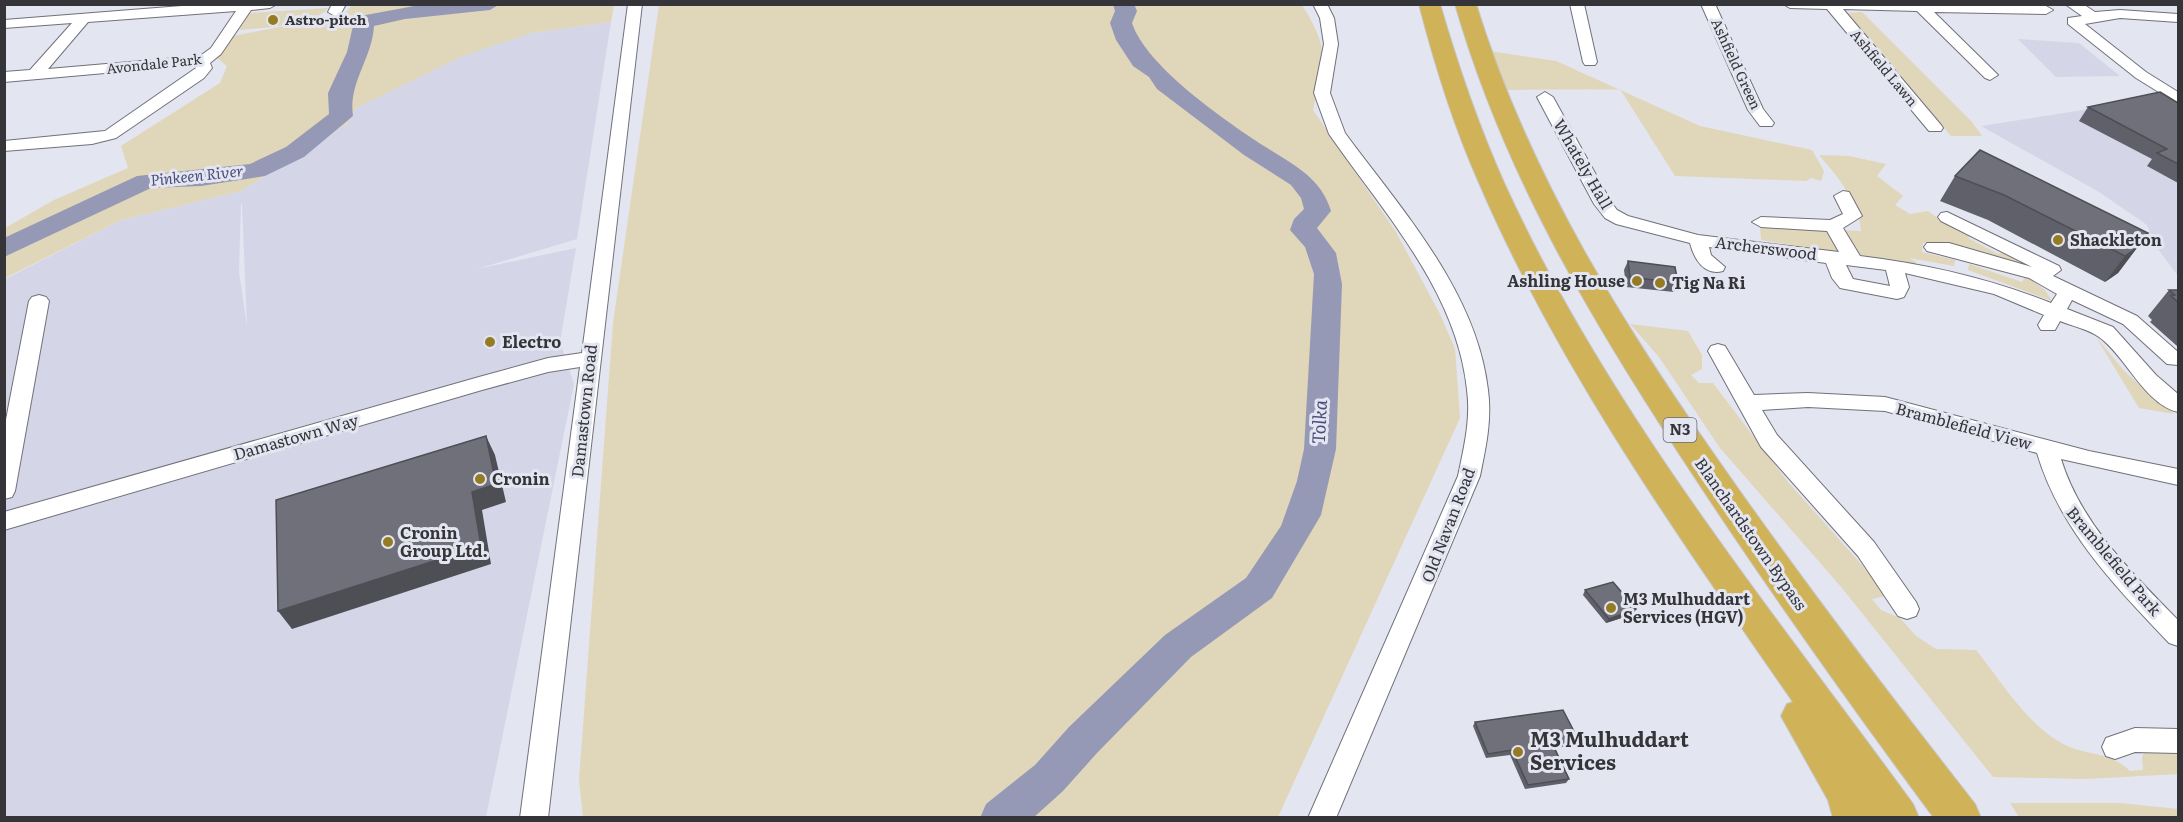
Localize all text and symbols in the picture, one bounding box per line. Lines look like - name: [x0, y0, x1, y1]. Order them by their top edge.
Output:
- place label: Astro-pitch: [285, 9, 367, 29]
- marker: Astro-pitch: [266, 13, 280, 27]
- street label: Ashfield Green: [1707, 15, 1767, 112]
- street label: Ashfield Lawn: [1847, 25, 1923, 110]
- street label: Avondale Park: [105, 48, 203, 78]
- street label: Whately Hall: [1548, 114, 1619, 213]
- water label: Pinkeen River: [149, 158, 245, 191]
- place label: Shackleton: [2070, 227, 2162, 251]
- street label: Archerswood: [1714, 229, 1819, 265]
- marker: Shackleton: [2051, 233, 2065, 247]
- place label: Ashling House: [1507, 268, 1625, 292]
- place label: Tig Na Ri: [1672, 270, 1746, 294]
- marker: Ashling House: [1630, 274, 1644, 288]
- marker: Tig Na Ri: [1653, 276, 1667, 290]
- place label: Electro: [502, 329, 561, 353]
- marker: Electro: [483, 335, 497, 349]
- street label: Damastown Road: [564, 343, 602, 479]
- street label: Bramblefield View: [1894, 395, 2035, 455]
- water label: Tolka: [1304, 398, 1333, 445]
- street label: Damastown Way: [230, 406, 362, 465]
- road number: N3: [1664, 418, 1696, 442]
- street label: Blanchardstown Bypass: [1690, 452, 1814, 615]
- street label: Old Navan Road: [1414, 464, 1480, 585]
- place label: Cronin: [492, 466, 550, 490]
- marker: Cronin: [473, 472, 487, 486]
- street label: Bramblefield Park: [2062, 500, 2168, 620]
- place label: Cronin Group Ltd.: [400, 520, 488, 562]
- marker: Cronin Group Ltd.: [381, 535, 395, 549]
- place label: M3 Mulhuddart Services (HGV): [1623, 586, 1750, 628]
- marker: M3 Mulhuddart Services (HGV): [1604, 601, 1618, 615]
- place label: M3 Mulhuddart Services: [1530, 723, 1689, 776]
- marker: M3 Mulhuddart Services: [1511, 745, 1525, 759]

